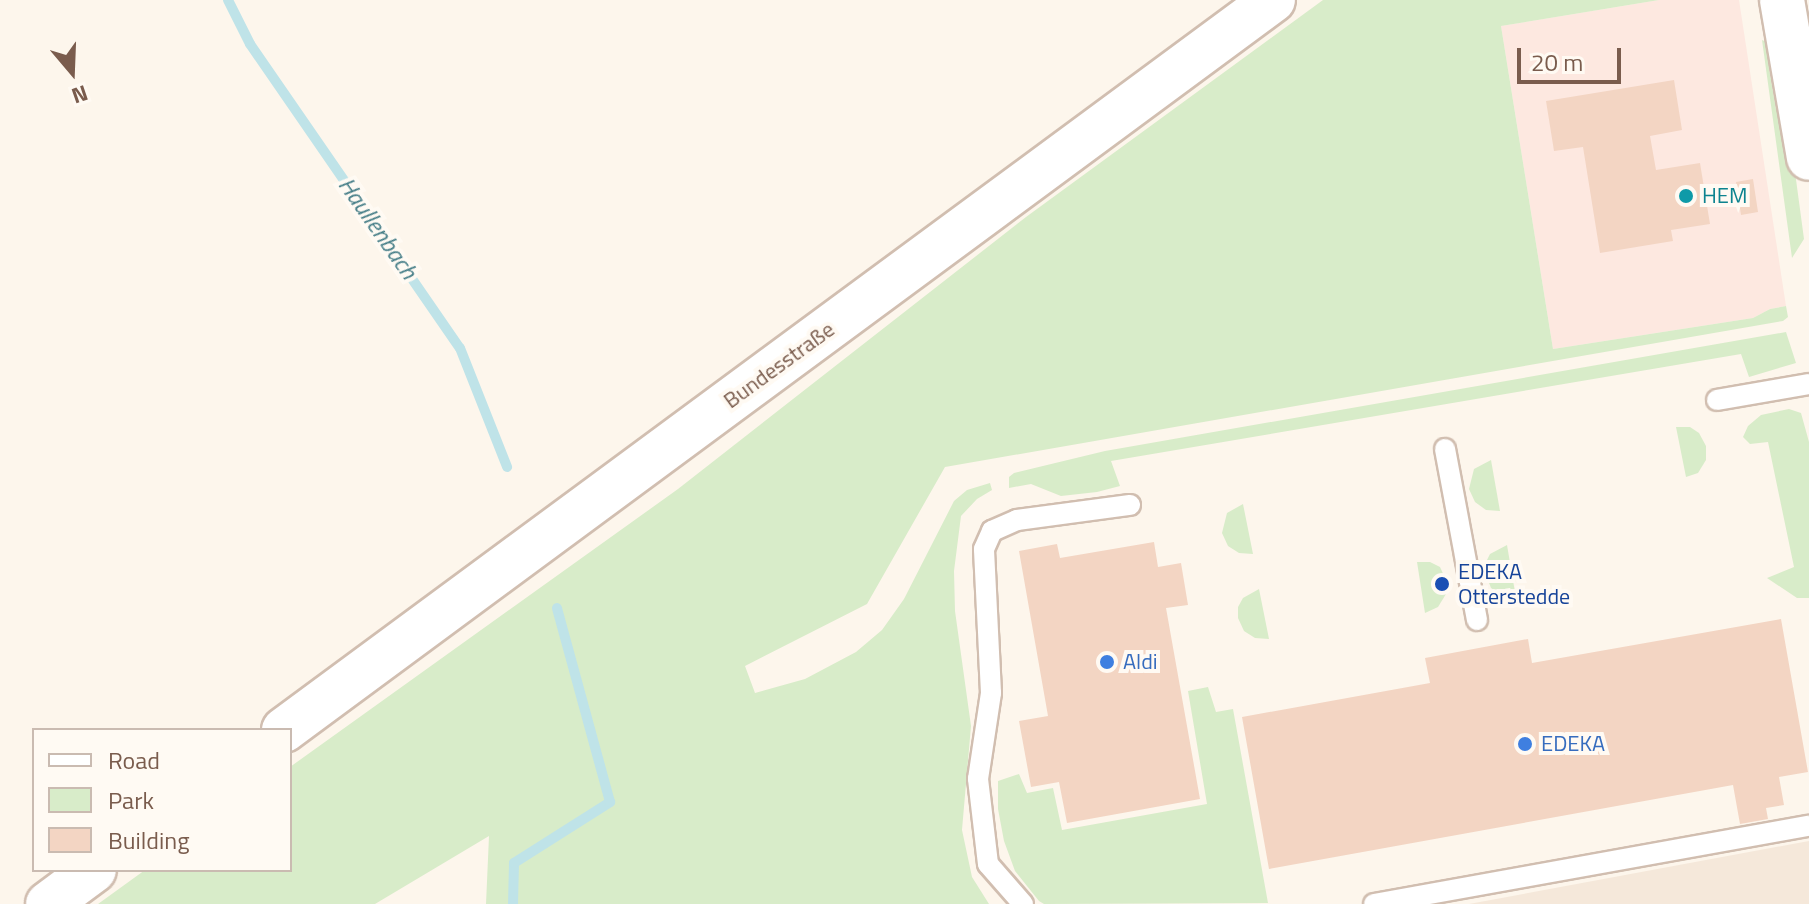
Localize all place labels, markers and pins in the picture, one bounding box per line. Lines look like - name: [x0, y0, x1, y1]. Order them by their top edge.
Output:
- place label: HEM: [1702, 183, 1747, 209]
- marker: HEM: [1677, 187, 1695, 205]
- place label: EDEKA Otterstedde: [1458, 558, 1570, 610]
- marker: EDEKA Otterstedde: [1433, 575, 1451, 593]
- place label: Aldi: [1123, 649, 1158, 675]
- marker: Aldi: [1098, 653, 1116, 671]
- place label: EDEKA: [1541, 731, 1605, 757]
- marker: EDEKA: [1516, 735, 1534, 753]

